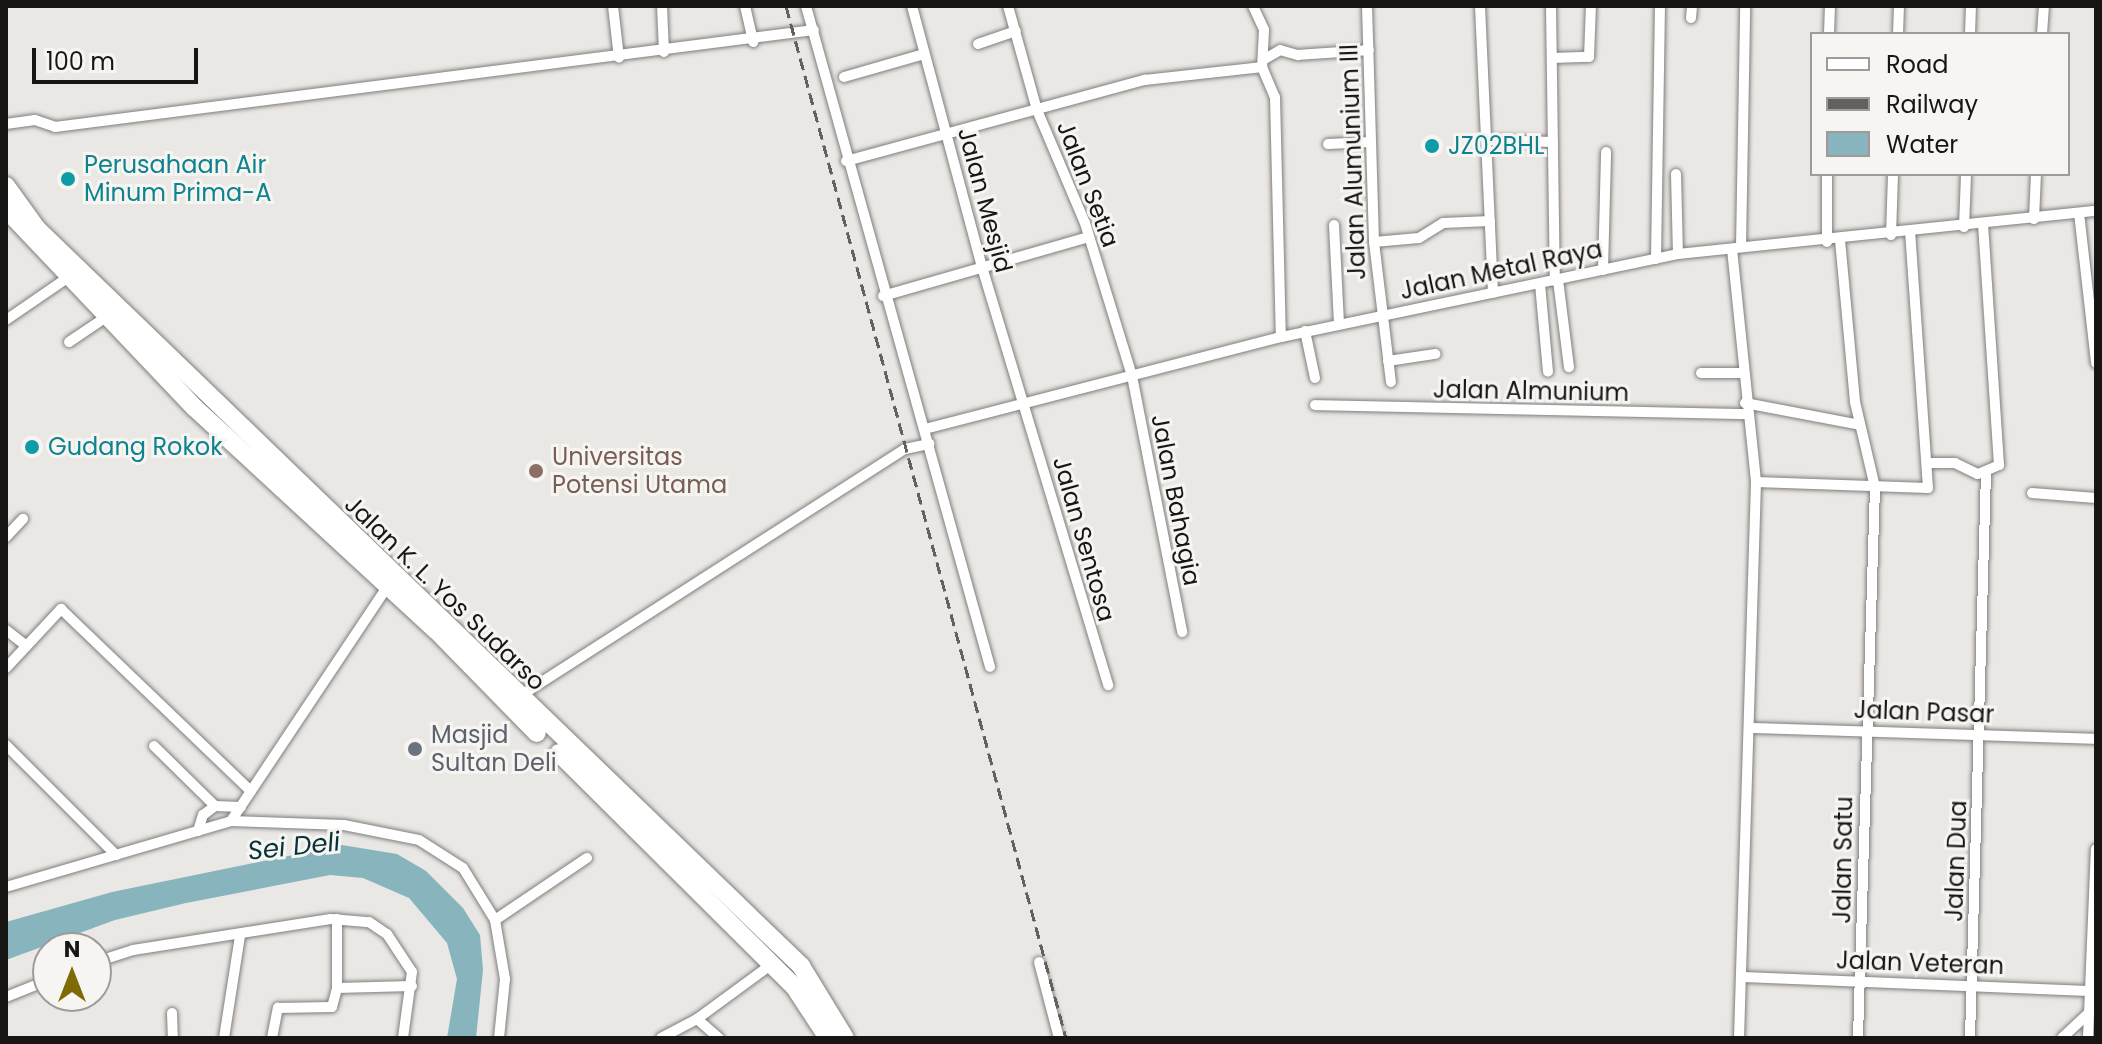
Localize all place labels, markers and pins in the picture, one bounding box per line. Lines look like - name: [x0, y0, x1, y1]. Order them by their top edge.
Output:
- place label: JZ02BHL: [1448, 132, 1544, 160]
- marker: JZ02BHL: [1423, 137, 1441, 155]
- place label: Perusahaan Air Minum Prima-A: [84, 151, 272, 207]
- marker: Perusahaan Air Minum Prima-A: [59, 170, 77, 188]
- place label: Gudang Rokok: [48, 433, 223, 461]
- marker: Gudang Rokok: [23, 438, 41, 456]
- place label: Universitas Potensi Utama: [552, 443, 727, 499]
- marker: Universitas Potensi Utama: [527, 462, 545, 480]
- place label: Masjid Sultan Deli: [431, 721, 557, 777]
- marker: Masjid Sultan Deli: [406, 740, 424, 758]

